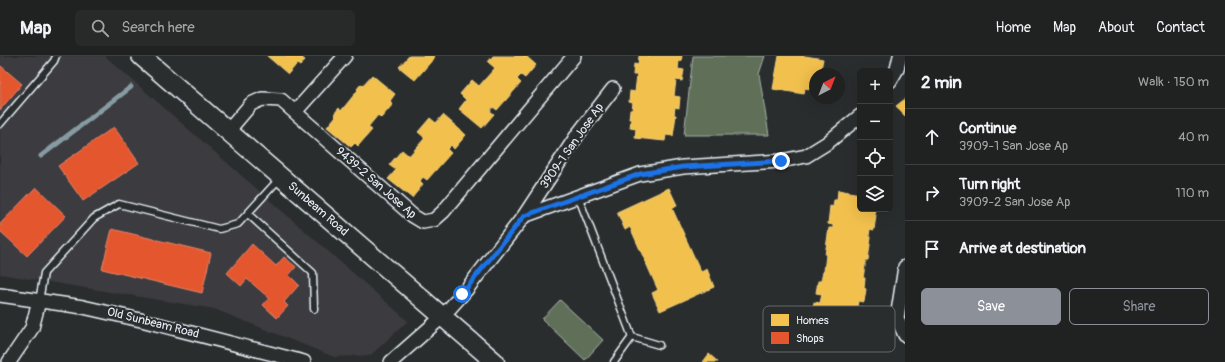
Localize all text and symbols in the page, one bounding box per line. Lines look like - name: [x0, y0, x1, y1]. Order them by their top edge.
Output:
- search box: [75, 10, 355, 46]
- text: Map: [20, 16, 51, 40]
- icon: search: [89, 17, 111, 39]
- text: Search here: [121, 18, 195, 37]
- text: Home: [996, 19, 1031, 36]
- text: Map: [1053, 19, 1076, 36]
- text: About: [1098, 19, 1134, 36]
- text: Contact: [1156, 19, 1205, 36]
- north arrow: [809, 68, 845, 104]
- map controls: [857, 68, 893, 212]
- button: +: [857, 68, 893, 104]
- text: 2 min: [921, 72, 962, 93]
- text: Walk · 150 m: [1138, 74, 1209, 90]
- street label: 3909-1 San Jose Ap: [537, 100, 607, 192]
- button: −: [857, 104, 893, 140]
- text: Continue: [959, 119, 1017, 138]
- icon: ahead: [921, 126, 943, 148]
- text: 40 m: [1178, 129, 1209, 145]
- text: 3909-1 San Jose Ap: [959, 138, 1068, 154]
- button: locate: [857, 140, 893, 176]
- street label: 9439-2 San Jose Ap: [333, 144, 420, 222]
- route end: [772, 152, 790, 170]
- text: Turn right: [959, 175, 1020, 194]
- button: layers: [857, 176, 893, 212]
- street label: Sunbeam Road: [285, 179, 351, 239]
- icon: right: [921, 182, 943, 204]
- text: 110 m: [1176, 185, 1209, 201]
- text: 3909-2 San Jose Ap: [959, 194, 1070, 210]
- icon: arrive: [921, 238, 943, 260]
- text: Arrive at destination: [959, 239, 1086, 258]
- route start: [453, 285, 471, 303]
- button: Save: [921, 288, 1061, 325]
- button: Share: [1069, 288, 1209, 325]
- street label: Old Sunbeam Road: [105, 304, 201, 342]
- legend: [763, 306, 895, 352]
- text: Homes: [796, 314, 829, 327]
- text: Shops: [796, 332, 824, 345]

